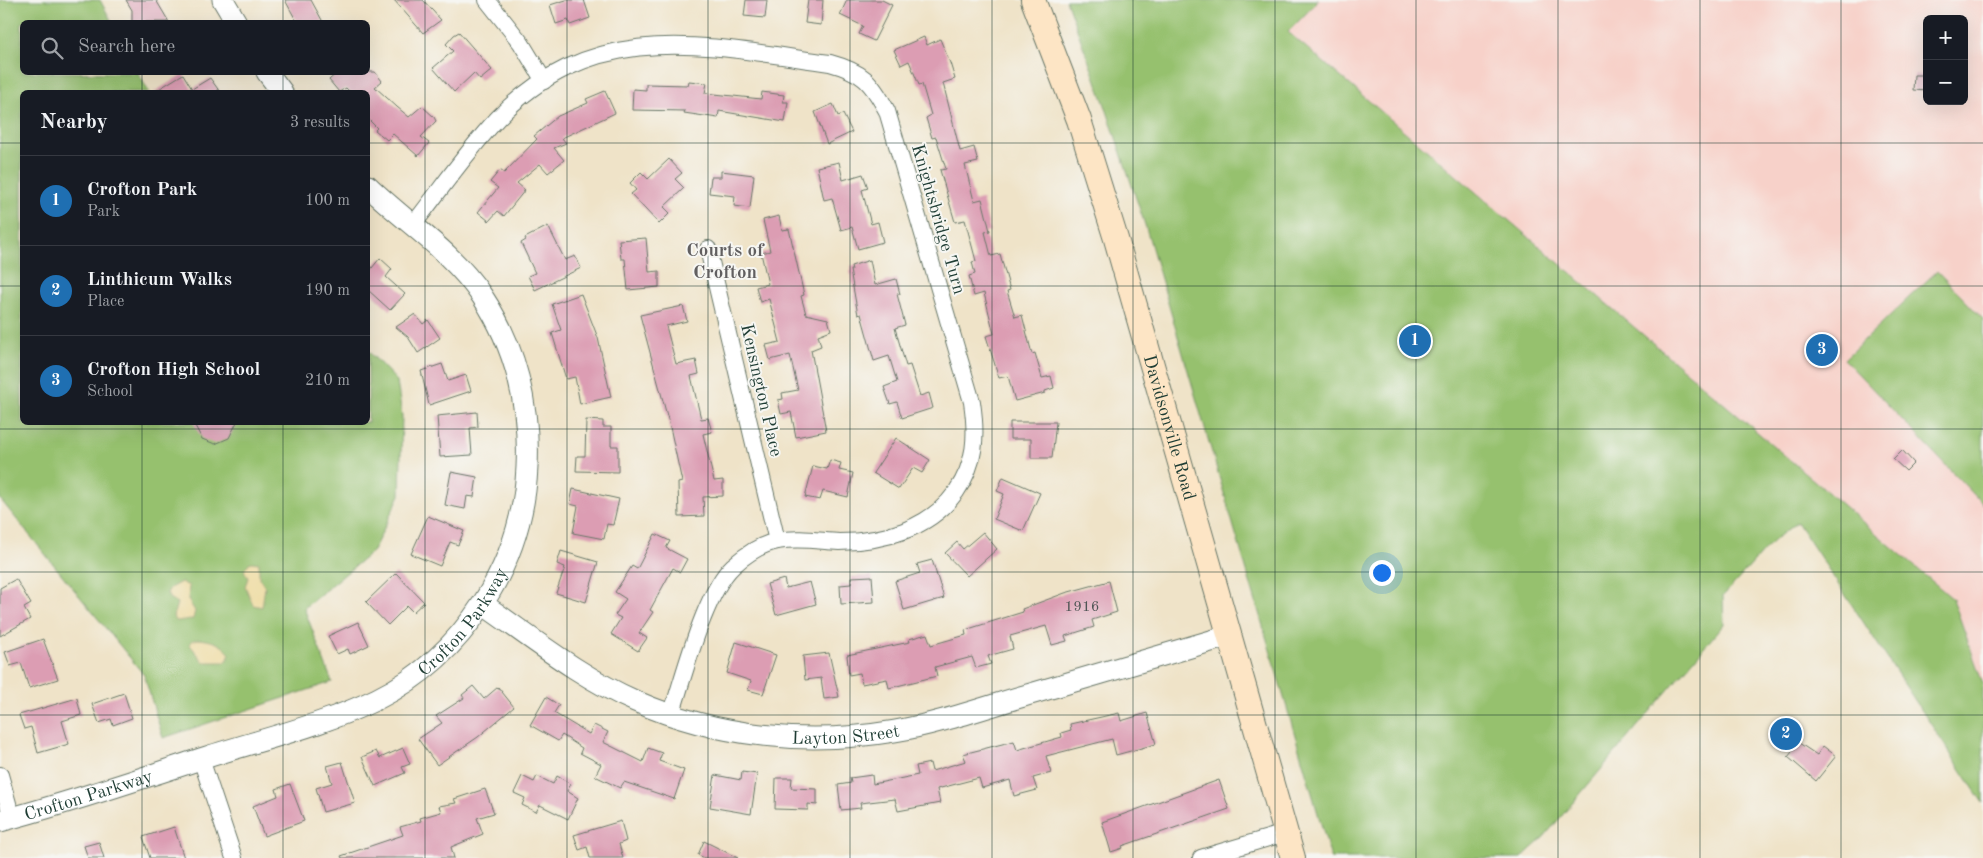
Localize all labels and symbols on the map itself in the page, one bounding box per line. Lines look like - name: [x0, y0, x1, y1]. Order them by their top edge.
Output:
- street label: Knightsbridge Turn: [908, 142, 968, 297]
- district label: Courts of Crofton: [686, 242, 765, 283]
- street label: Kensington Place: [737, 322, 785, 458]
- pin: 1: [1399, 322, 1431, 360]
- pin: 3: [1806, 331, 1838, 369]
- street label: Davidsonville Road: [1140, 353, 1198, 502]
- your location: [1369, 560, 1395, 586]
- street label: Crofton Parkway: [415, 565, 511, 680]
- house number: 1916: [1065, 600, 1099, 615]
- pin: 2: [1770, 715, 1802, 753]
- street label: Layton Street: [791, 722, 901, 748]
- street label: Crofton Parkway: [22, 767, 155, 824]

